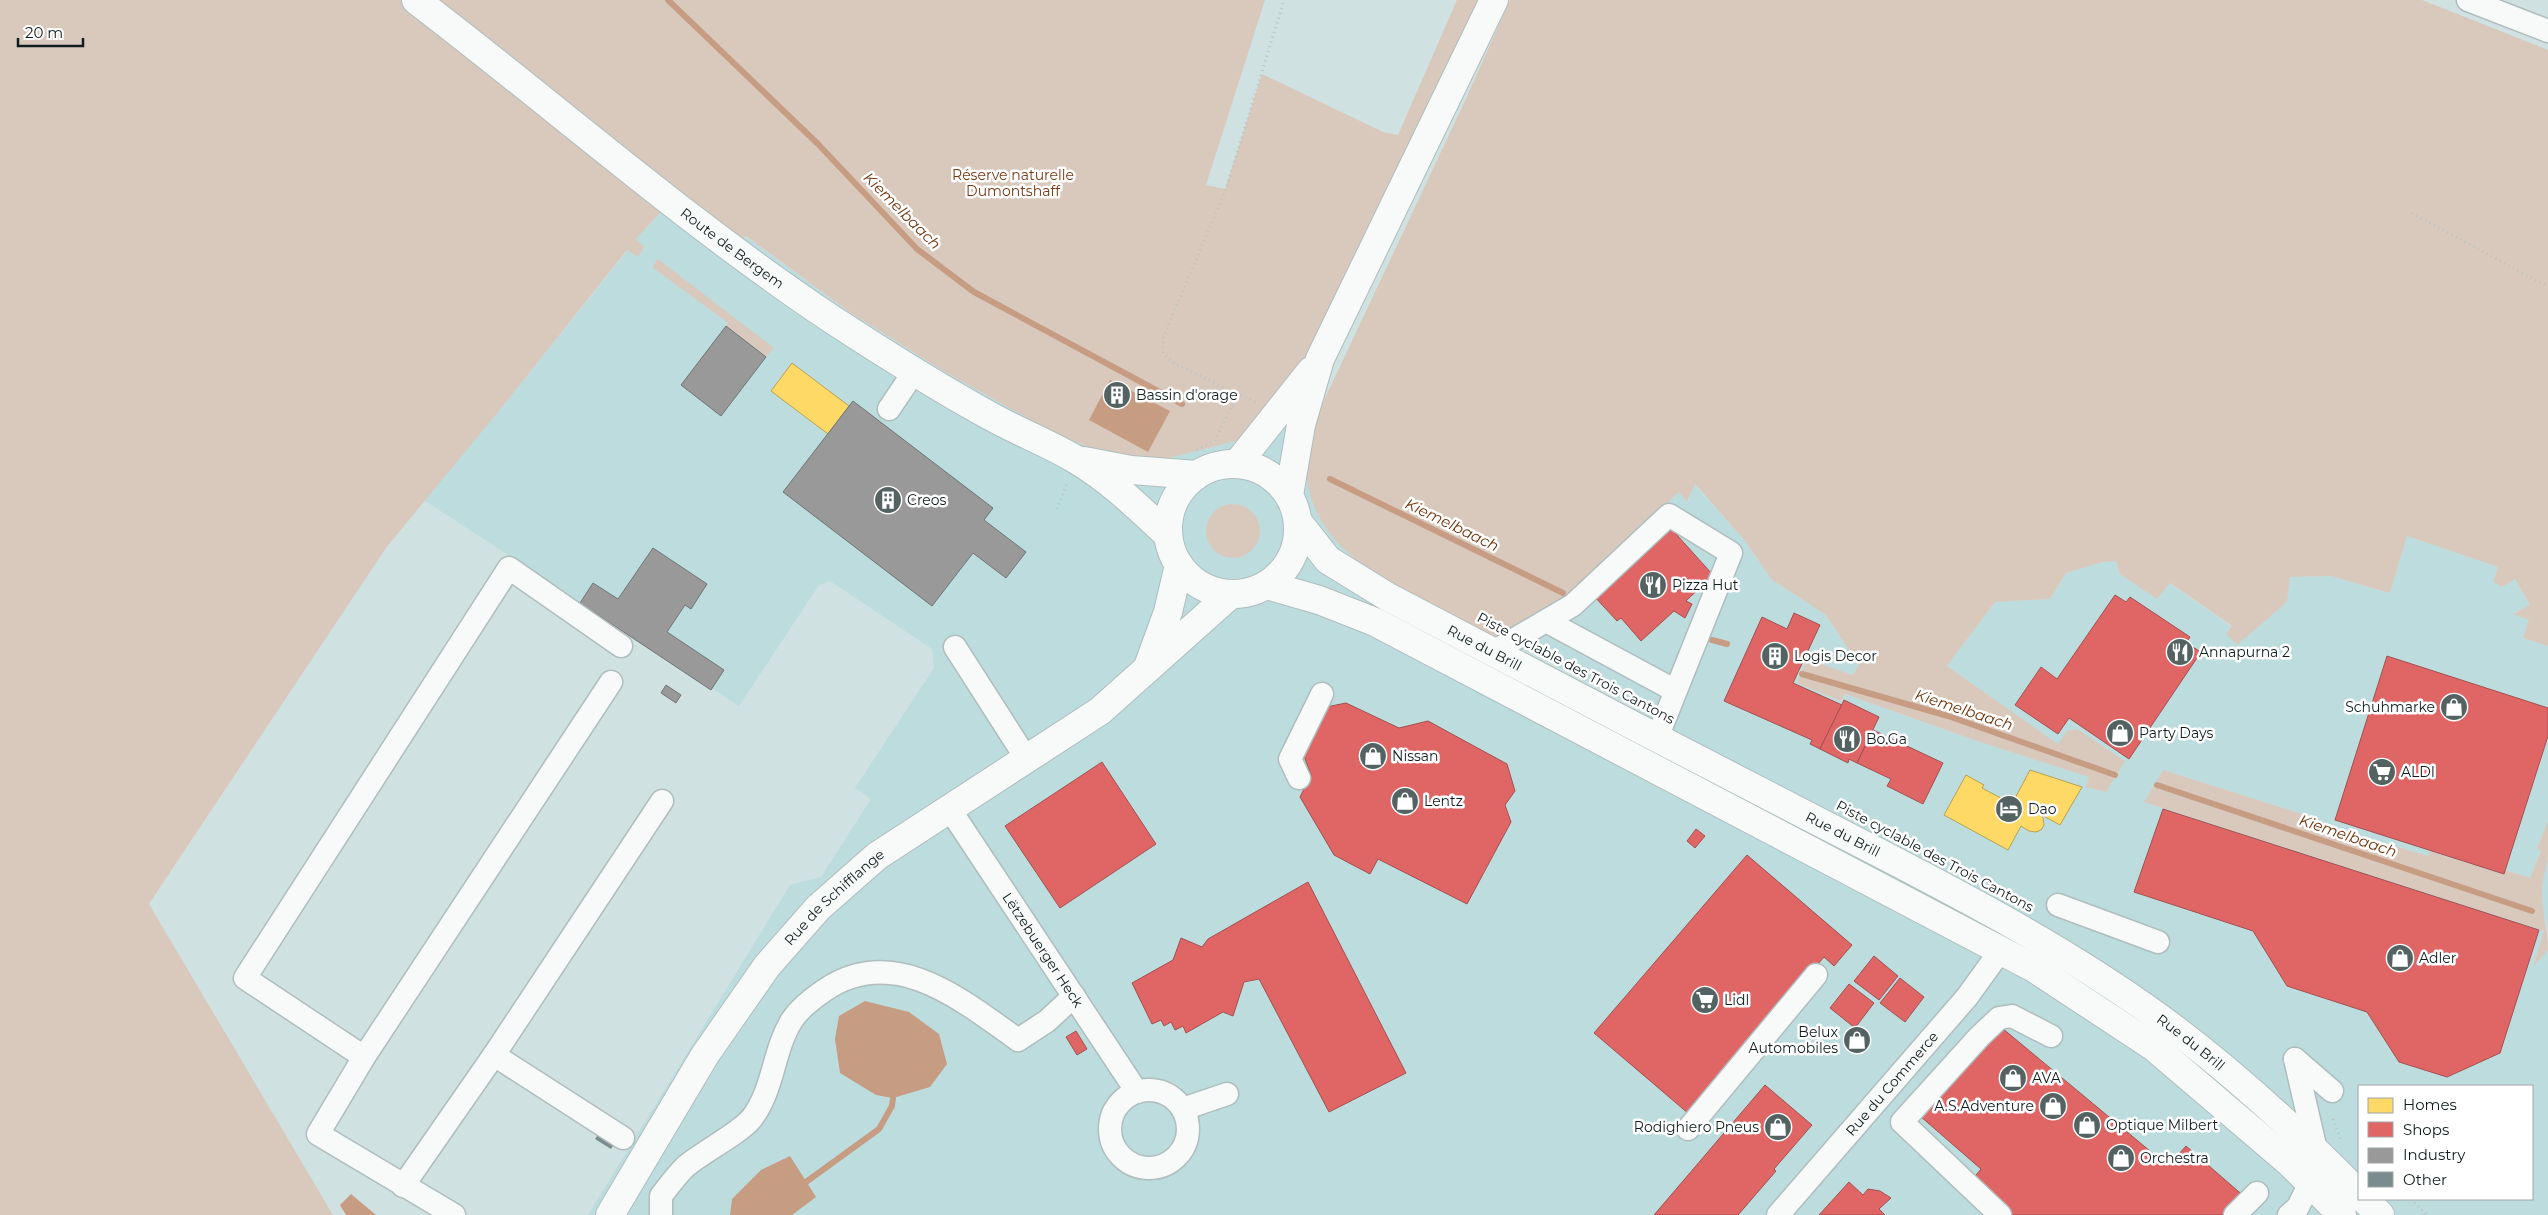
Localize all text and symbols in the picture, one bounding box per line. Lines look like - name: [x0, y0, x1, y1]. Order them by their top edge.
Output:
- scale bar: [18, 15, 82, 47]
- text: 20 m: [25, 23, 63, 42]
- park label: Réserve naturelle Dumontshaff: [952, 166, 1074, 200]
- water label: Kiemelbaach: [860, 168, 945, 253]
- street label: Route de Bergem: [677, 204, 788, 293]
- building icon: Bassin d'orage: [1102, 380, 1132, 410]
- place label: Bassin d'orage: [1136, 386, 1238, 404]
- building icon: Creos: [873, 485, 903, 515]
- place label: Creos: [907, 491, 947, 509]
- water label: Kiemelbaach: [1402, 494, 1502, 555]
- restaurant icon: Pizza Hut: [1638, 570, 1668, 600]
- place label: Pizza Hut: [1672, 576, 1739, 594]
- street label: Piste cyclable des Trois Cantons: [1474, 608, 1678, 728]
- street label: Rue du Brill: [1444, 621, 1525, 675]
- restaurant icon: Annapurna 2: [2165, 637, 2195, 667]
- building icon: Logis Decor: [1760, 641, 1790, 671]
- place label: Annapurna 2: [2199, 643, 2290, 661]
- place label: Logis Decor: [1794, 647, 1877, 665]
- water label: Kiemelbaach: [1913, 685, 2015, 734]
- shop icon: Schuhmarke: [2439, 692, 2469, 722]
- place label: Schuhmarke: [2345, 698, 2435, 716]
- shop icon: Party Days: [2105, 718, 2135, 748]
- restaurant icon: Bo.Ga: [1832, 724, 1862, 754]
- place label: Party Days: [2139, 724, 2213, 742]
- place label: Bo.Ga: [1866, 730, 1907, 748]
- shop icon: Nissan: [1358, 741, 1388, 771]
- place label: Nissan: [1392, 747, 1439, 765]
- supermarket icon: ALDI: [2367, 757, 2397, 787]
- place label: ALDI: [2401, 763, 2435, 781]
- shop icon: Lentz: [1390, 786, 1420, 816]
- place label: Lentz: [1424, 792, 1463, 810]
- hotel icon: Dao: [1994, 794, 2024, 824]
- street label: Piste cyclable des Trois Cantons: [1833, 796, 2037, 916]
- place label: Dao: [2028, 800, 2057, 818]
- street label: Rue du Brill: [1802, 807, 1883, 861]
- water label: Kiemelbaach: [2297, 810, 2399, 861]
- street label: Rue de Schifflange: [780, 845, 887, 949]
- street label: Lëtzebuerger Heck: [998, 889, 1088, 1011]
- shop icon: Adler: [2385, 943, 2415, 973]
- place label: Adler: [2419, 949, 2457, 967]
- supermarket icon: Lidl: [1690, 985, 1720, 1015]
- place label: Lidl: [1724, 991, 1749, 1009]
- street label: Rue du Brill: [2153, 1010, 2229, 1074]
- place label: Belux Automobiles: [1749, 1023, 1839, 1057]
- shop icon: Belux Automobiles: [1842, 1025, 1872, 1055]
- street label: Rue du Commerce: [1842, 1028, 1942, 1139]
- shop icon: AVA: [1998, 1063, 2028, 1093]
- place label: AVA: [2032, 1069, 2062, 1087]
- legend: [2358, 1085, 2533, 1200]
- shop icon: A.S.Adventure: [2038, 1091, 2068, 1121]
- text: Homes: [2403, 1095, 2457, 1114]
- place label: A.S.Adventure: [1934, 1097, 2034, 1115]
- shop icon: Optique Milbert: [2072, 1110, 2102, 1140]
- shop icon: Rodighiero Pneus: [1763, 1112, 1793, 1142]
- place label: Optique Milbert: [2106, 1116, 2218, 1134]
- place label: Rodighiero Pneus: [1634, 1118, 1759, 1136]
- text: Shops: [2403, 1120, 2449, 1139]
- shop icon: Orchestra: [2106, 1143, 2136, 1173]
- text: Industry: [2403, 1145, 2466, 1164]
- place label: Orchestra: [2140, 1149, 2209, 1167]
- text: Other: [2403, 1170, 2447, 1189]

